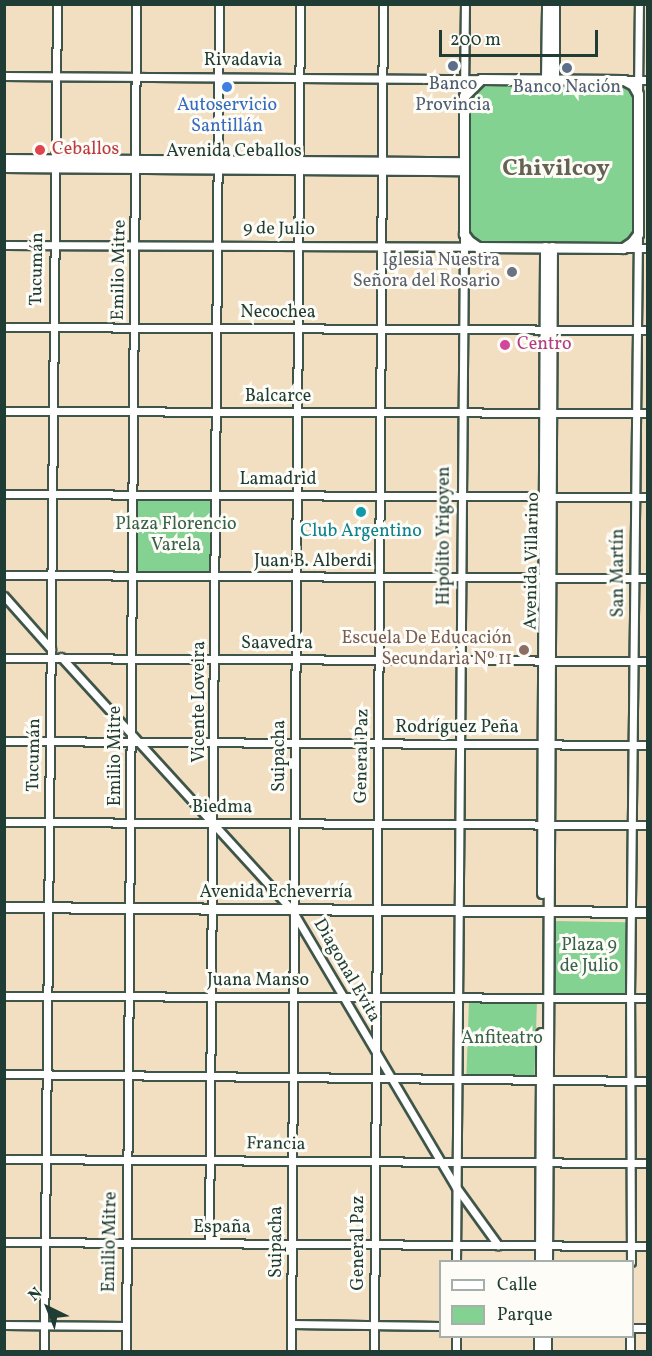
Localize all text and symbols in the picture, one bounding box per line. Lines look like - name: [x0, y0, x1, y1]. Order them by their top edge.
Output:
- scale bar: [442, 18, 601, 56]
- text: 200 m: [450, 28, 501, 53]
- street label: Rivadavia: [204, 50, 282, 72]
- marker: Banco Provincia: [446, 59, 460, 73]
- marker: Banco Nación: [560, 61, 574, 75]
- place label: Banco Provincia: [415, 75, 491, 118]
- place label: Banco Nación: [513, 77, 621, 99]
- marker: Autoservicio Santillán: [220, 80, 234, 94]
- place label: Autoservicio Santillán: [177, 96, 277, 138]
- place label: Ceballos: [52, 139, 119, 161]
- street label: Avenida Ceballos: [166, 141, 302, 163]
- marker: Ceballos: [33, 143, 47, 157]
- district label: Chivilcoy: [502, 156, 610, 184]
- street label: Emilio Mitre: [108, 219, 132, 321]
- street label: 9 de Julio: [243, 219, 315, 241]
- street label: Tucumán: [27, 232, 49, 306]
- place label: Iglesia Nuestra Señora del Rosario: [353, 251, 500, 294]
- marker: Iglesia Nuestra Señora del Rosario: [505, 265, 519, 279]
- street label: Necochea: [240, 302, 316, 324]
- place label: Centro: [517, 334, 571, 356]
- marker: Centro: [498, 338, 512, 352]
- street label: Balcarce: [245, 386, 311, 408]
- street label: Hipólito Yrigoyen: [434, 466, 456, 606]
- street label: Lamadrid: [239, 469, 317, 491]
- street label: Avenida Villarino: [521, 492, 545, 630]
- marker: Club Argentino: [354, 505, 368, 519]
- park label: Plaza Florencio Varela: [115, 515, 237, 558]
- place label: Club Argentino: [300, 521, 422, 543]
- street label: San Martín: [608, 529, 630, 617]
- street label: Juan B. Alberdi: [254, 551, 372, 573]
- place label: Escuela De Educación Secundaria Nº 11: [342, 629, 512, 672]
- street label: Saavedra: [241, 633, 313, 655]
- street label: Vicente Loveira: [189, 641, 211, 763]
- marker: Escuela De Educación Secundaria Nº 11: [517, 643, 531, 657]
- street label: Emilio Mitre: [105, 706, 127, 806]
- street label: General Paz: [351, 708, 375, 804]
- street label: Rodríguez Peña: [395, 717, 519, 739]
- street label: Tucumán: [24, 718, 46, 792]
- street label: Suipacha: [269, 720, 291, 792]
- street label: Biedma: [192, 797, 252, 819]
- street label: Avenida Echeverría: [199, 882, 353, 904]
- street label: Diagonal Evita: [308, 915, 384, 1027]
- park label: Plaza 9 de Julio: [560, 936, 618, 978]
- street label: Juana Manso: [207, 970, 309, 992]
- park label: Anfiteatro: [461, 1028, 543, 1050]
- street label: Francia: [246, 1134, 306, 1156]
- street label: Emilio Mitre: [99, 1191, 123, 1293]
- street label: General Paz: [348, 1196, 370, 1290]
- street label: Suipacha: [266, 1206, 288, 1278]
- street label: España: [193, 1217, 251, 1239]
- legend: [439, 1260, 634, 1338]
- text: Calle: [497, 1273, 537, 1298]
- north arrow: [18, 1278, 78, 1338]
- text: N: [24, 1283, 47, 1307]
- text: Parque: [497, 1303, 552, 1328]

